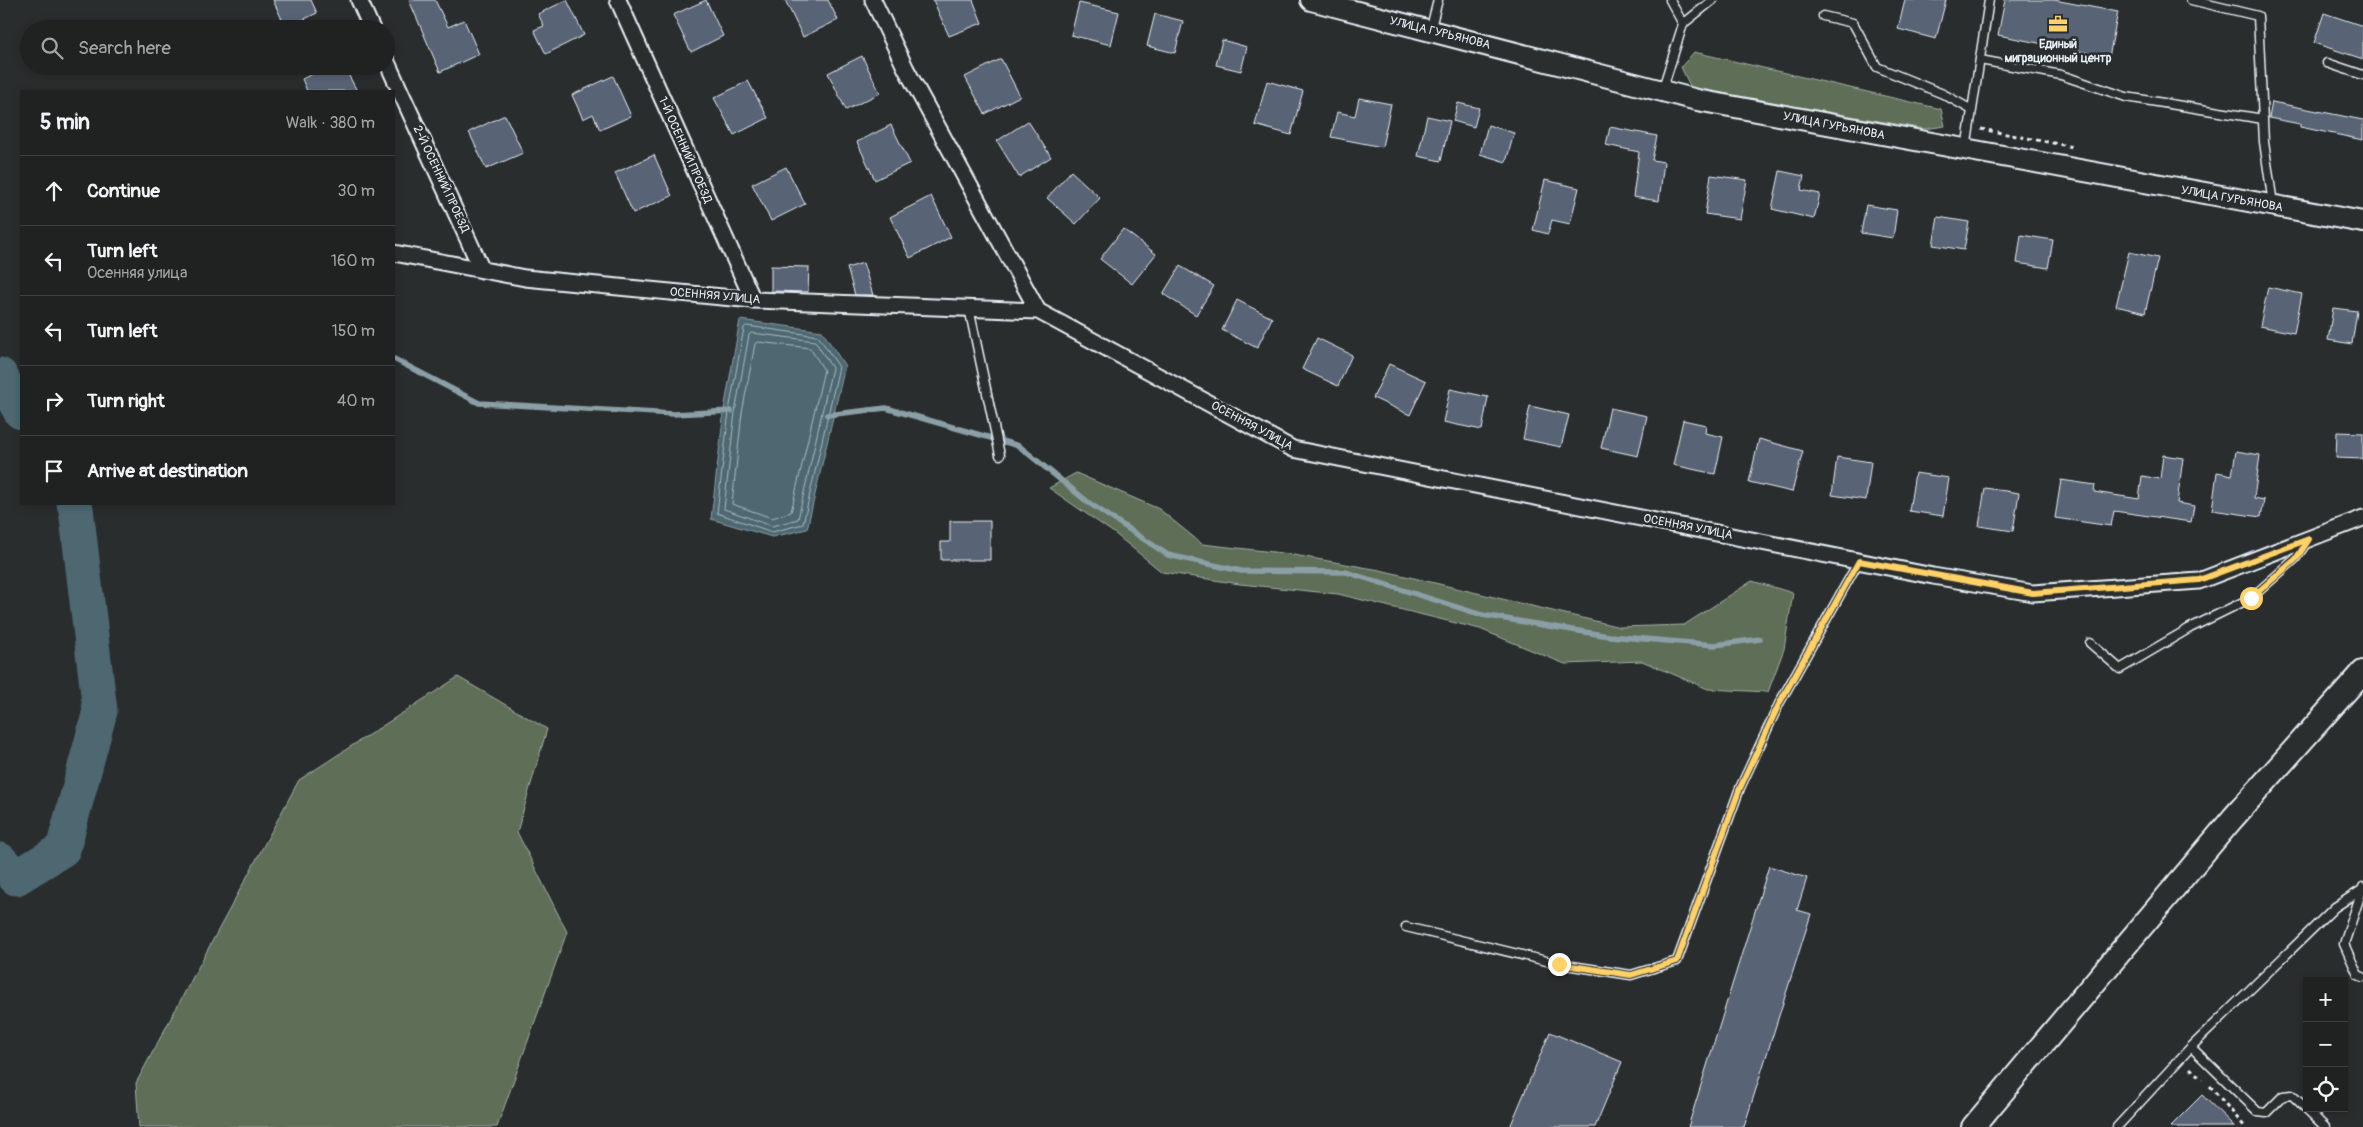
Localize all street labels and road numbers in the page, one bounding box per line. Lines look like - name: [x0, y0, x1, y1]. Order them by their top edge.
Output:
- street label: УЛИЦА ГУРЬЯНОВА: [1388, 13, 1492, 53]
- street label: 1-Й ОСЕННИЙ ПРОЕЗД: [655, 95, 715, 206]
- street label: УЛИЦА ГУРЬЯНОВА: [1782, 109, 1886, 143]
- street label: 2-Й ОСЕННИЙ ПРОЕЗД: [410, 123, 473, 236]
- street label: УЛИЦА ГУРЬЯНОВА: [2180, 183, 2284, 215]
- street label: ОСЕННЯЯ УЛИЦА: [669, 285, 761, 307]
- street label: ОСЕННЯЯ УЛИЦА: [1208, 398, 1296, 454]
- street label: ОСЕННЯЯ УЛИЦА: [1642, 511, 1734, 543]

